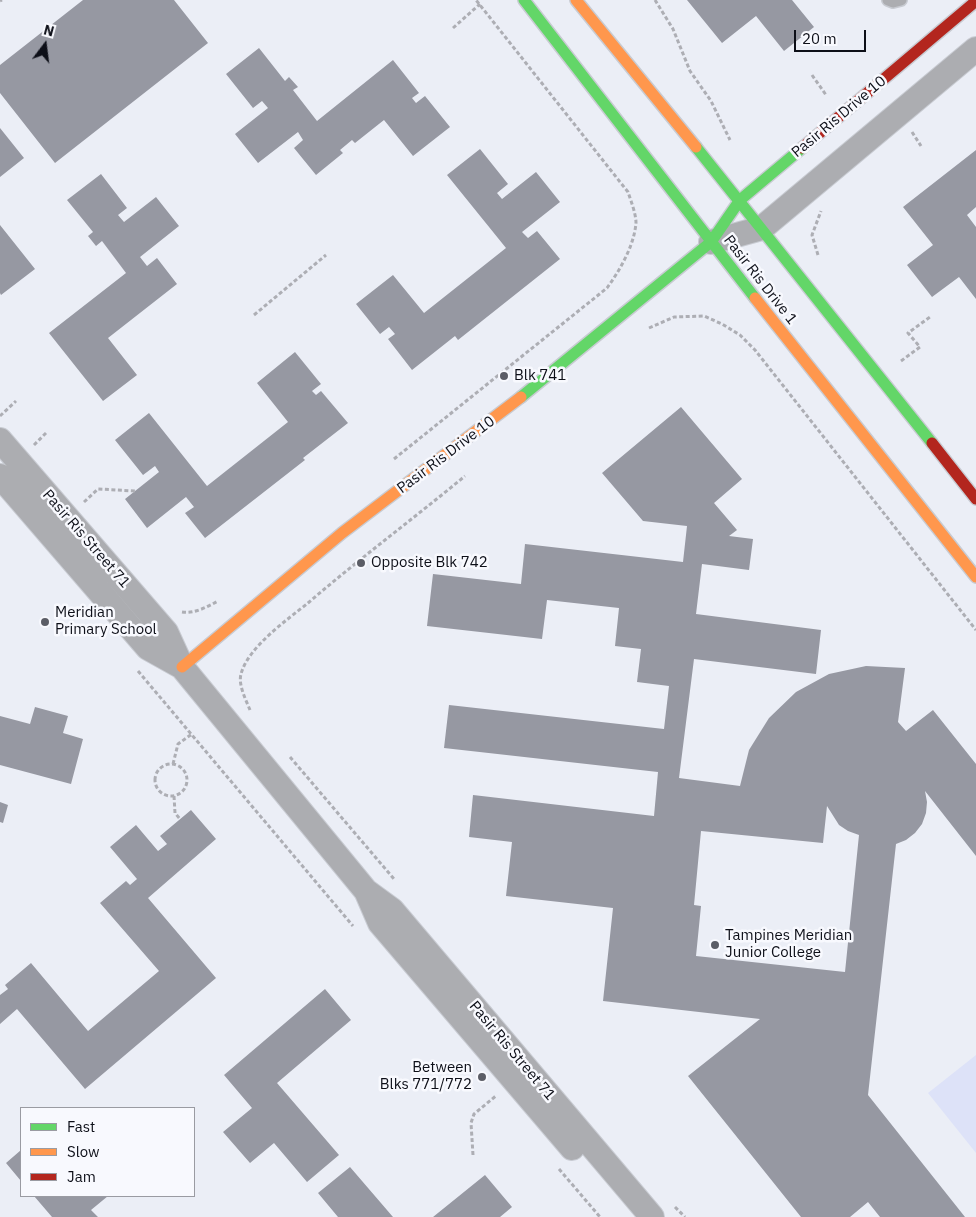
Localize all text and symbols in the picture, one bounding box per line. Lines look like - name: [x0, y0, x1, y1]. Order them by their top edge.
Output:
- north arrow: [20, 20, 70, 70]
- scale bar: [796, 20, 868, 52]
- text: N: [42, 21, 56, 41]
- text: 20 m: [802, 29, 837, 48]
- street label: Pasir Ris Drive 10: [788, 72, 890, 162]
- street label: Pasir Ris Drive 1: [719, 232, 801, 328]
- place label: Blk 741: [514, 367, 566, 385]
- marker: Blk 741: [498, 370, 510, 382]
- street label: Pasir Ris Drive 10: [394, 412, 498, 498]
- street label: Pasir Ris Street 71: [39, 486, 133, 592]
- place label: Opposite Blk 742: [371, 554, 488, 572]
- marker: Opposite Blk 742: [355, 557, 367, 569]
- place label: Meridian Primary School: [55, 604, 157, 639]
- marker: Meridian Primary School: [39, 616, 51, 628]
- place label: Tampines Meridian Junior College: [725, 927, 852, 962]
- marker: Tampines Meridian Junior College: [709, 939, 721, 951]
- street label: Pasir Ris Street 71: [465, 998, 559, 1104]
- place label: Between Blks 771/772: [380, 1059, 472, 1094]
- marker: Between Blks 771/772: [476, 1071, 488, 1083]
- legend: [20, 1107, 195, 1197]
- text: Fast: [67, 1117, 95, 1136]
- text: Slow: [67, 1142, 100, 1161]
- text: Jam: [67, 1167, 96, 1186]

